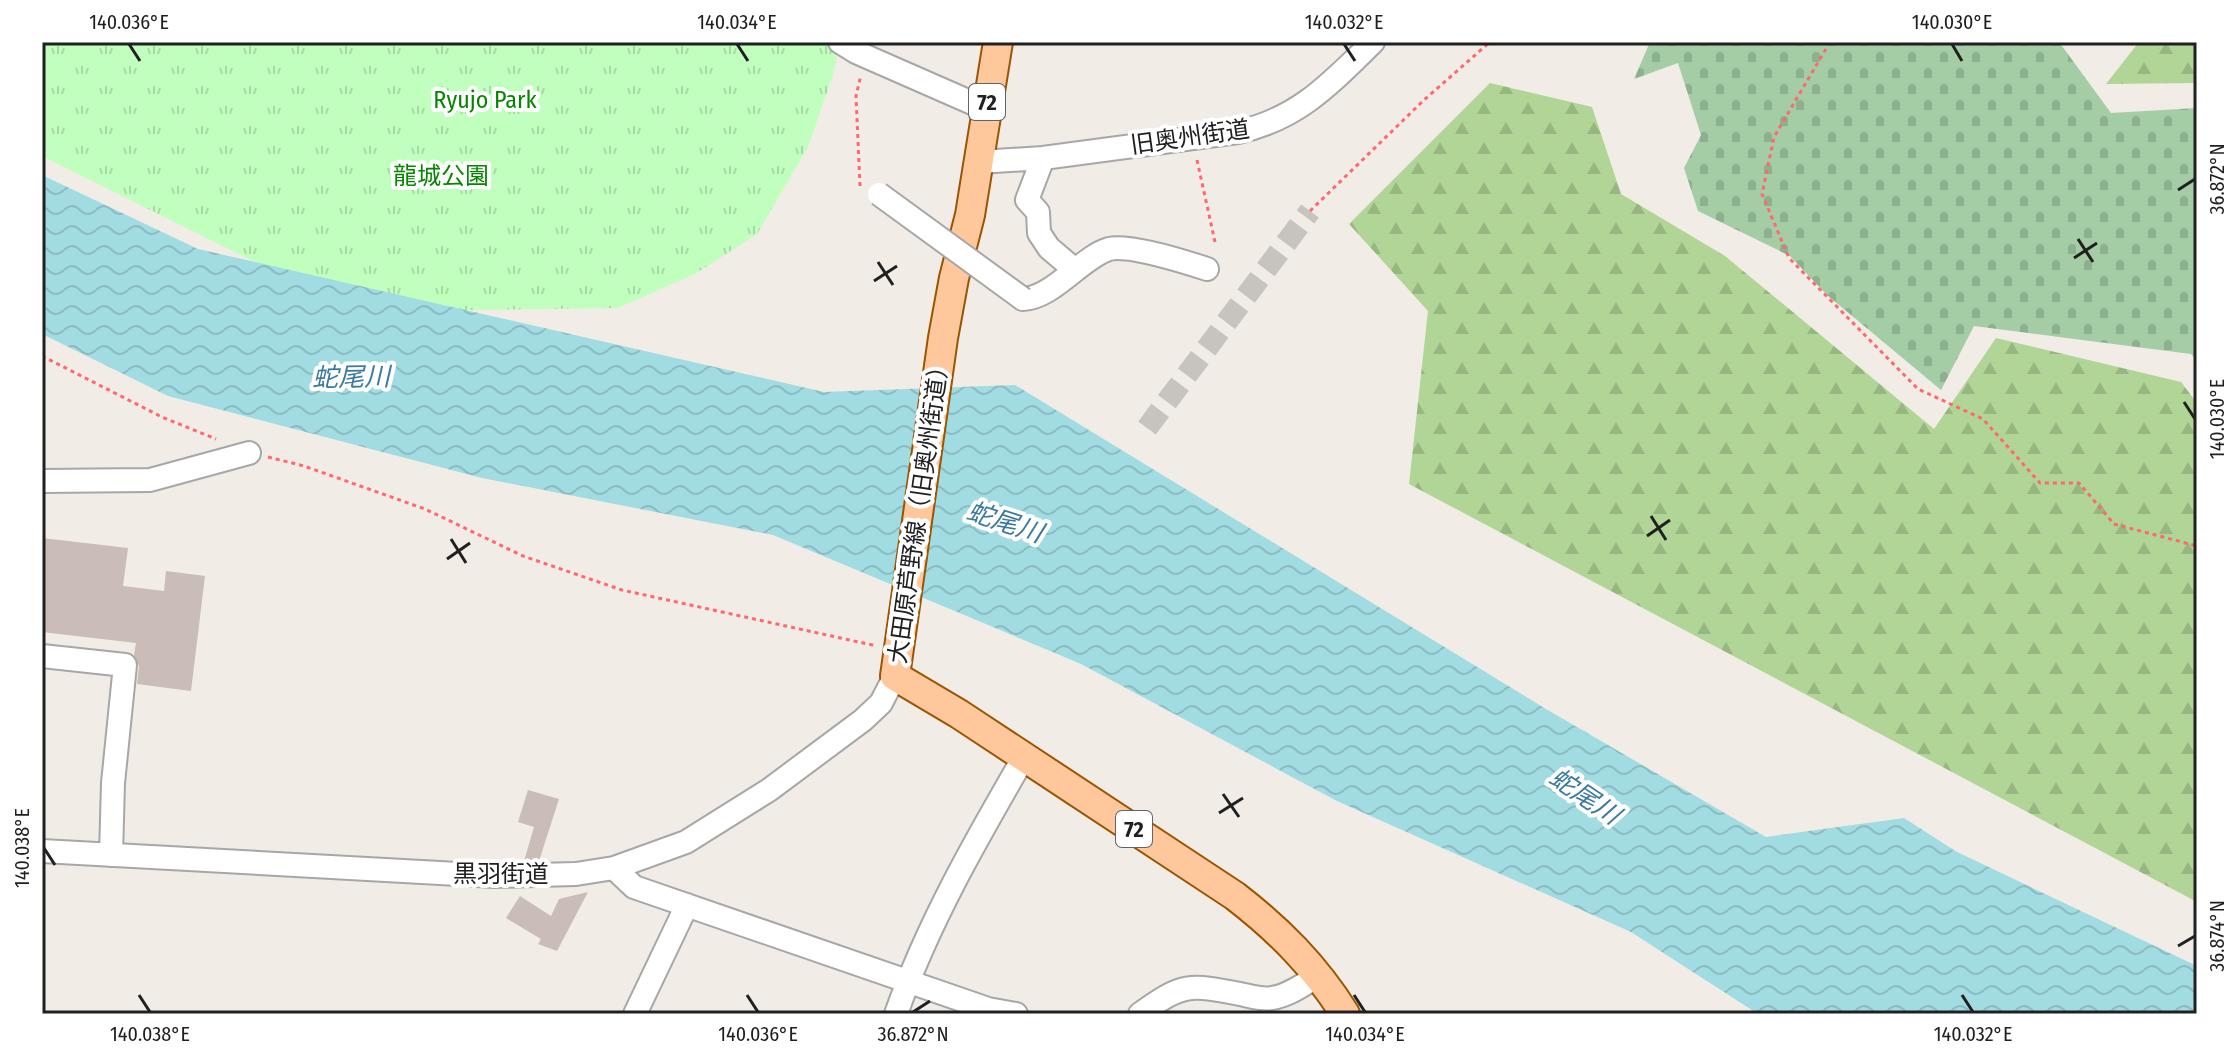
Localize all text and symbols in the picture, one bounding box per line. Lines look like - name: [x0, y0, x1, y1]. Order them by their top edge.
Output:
- text: 140.036°E: [89, 10, 169, 34]
- text: 140.034°E: [697, 10, 777, 34]
- text: 140.032°E: [1305, 10, 1383, 34]
- text: 140.030°E: [1912, 10, 1992, 34]
- road number: 72: [969, 84, 1005, 120]
- park label: Ryujo Park: [433, 86, 537, 114]
- street label: 旧奥州街道: [1129, 115, 1251, 159]
- text: 36.872°N: [2205, 143, 2229, 215]
- park label: 龍城公園: [393, 162, 489, 190]
- street label: 大田原芦野線（旧奥州街道）: [883, 353, 955, 665]
- water label: 蛇尾川: [312, 361, 393, 394]
- text: 140.030°E: [2205, 379, 2229, 459]
- water label: 蛇尾川: [963, 496, 1050, 550]
- water label: 蛇尾川: [1544, 762, 1628, 833]
- text: 140.038°E: [10, 808, 34, 888]
- road number: 72: [1116, 811, 1152, 847]
- street label: 黒羽街道: [453, 860, 549, 888]
- text: 36.874°N: [2205, 900, 2229, 972]
- text: 140.038°E: [110, 1022, 190, 1046]
- text: 140.036°E: [718, 1022, 798, 1046]
- text: 36.872°N: [877, 1022, 949, 1046]
- text: 140.034°E: [1325, 1022, 1405, 1046]
- text: 140.032°E: [1934, 1022, 2012, 1046]

